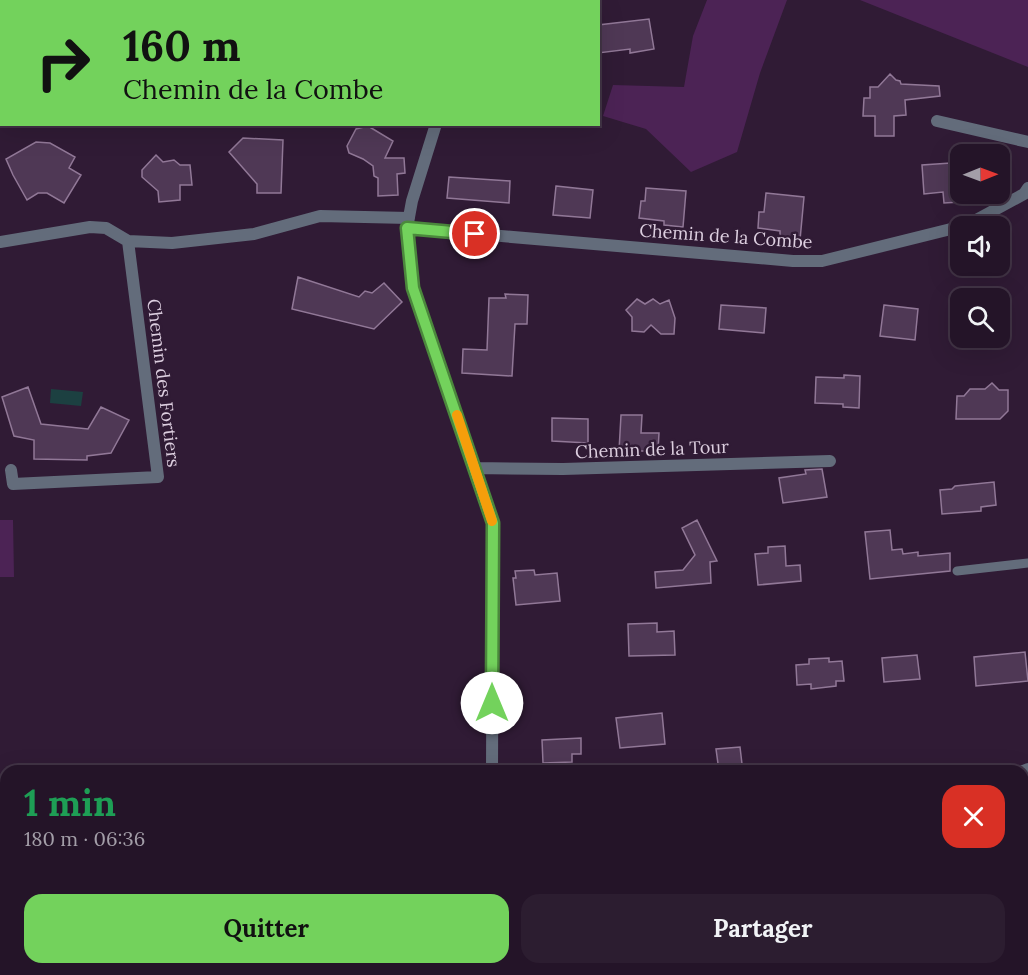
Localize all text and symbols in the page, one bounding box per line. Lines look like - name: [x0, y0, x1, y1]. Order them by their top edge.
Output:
- text: 160 m: [123, 19, 241, 73]
- icon: right: [24, 24, 102, 102]
- text: Chemin de la Combe: [123, 72, 383, 106]
- north arrow: [950, 144, 1010, 204]
- map controls: [950, 144, 1010, 348]
- pin: [449, 208, 500, 259]
- button: sound: [950, 216, 1010, 276]
- icon: arrive: [458, 217, 491, 250]
- street label: Chemin de la Combe: [639, 218, 814, 254]
- button: search: [950, 288, 1010, 348]
- street label: Chemin des Fortiers: [142, 297, 186, 469]
- street label: Chemin de la Tour: [575, 435, 729, 463]
- position arrow: [460, 671, 524, 735]
- text: 1 min: [24, 780, 116, 826]
- button: close: [942, 785, 1005, 848]
- text: 180 m · 06:36: [24, 826, 145, 851]
- button: Quitter: [24, 894, 509, 963]
- button: Partager: [521, 894, 1005, 963]

